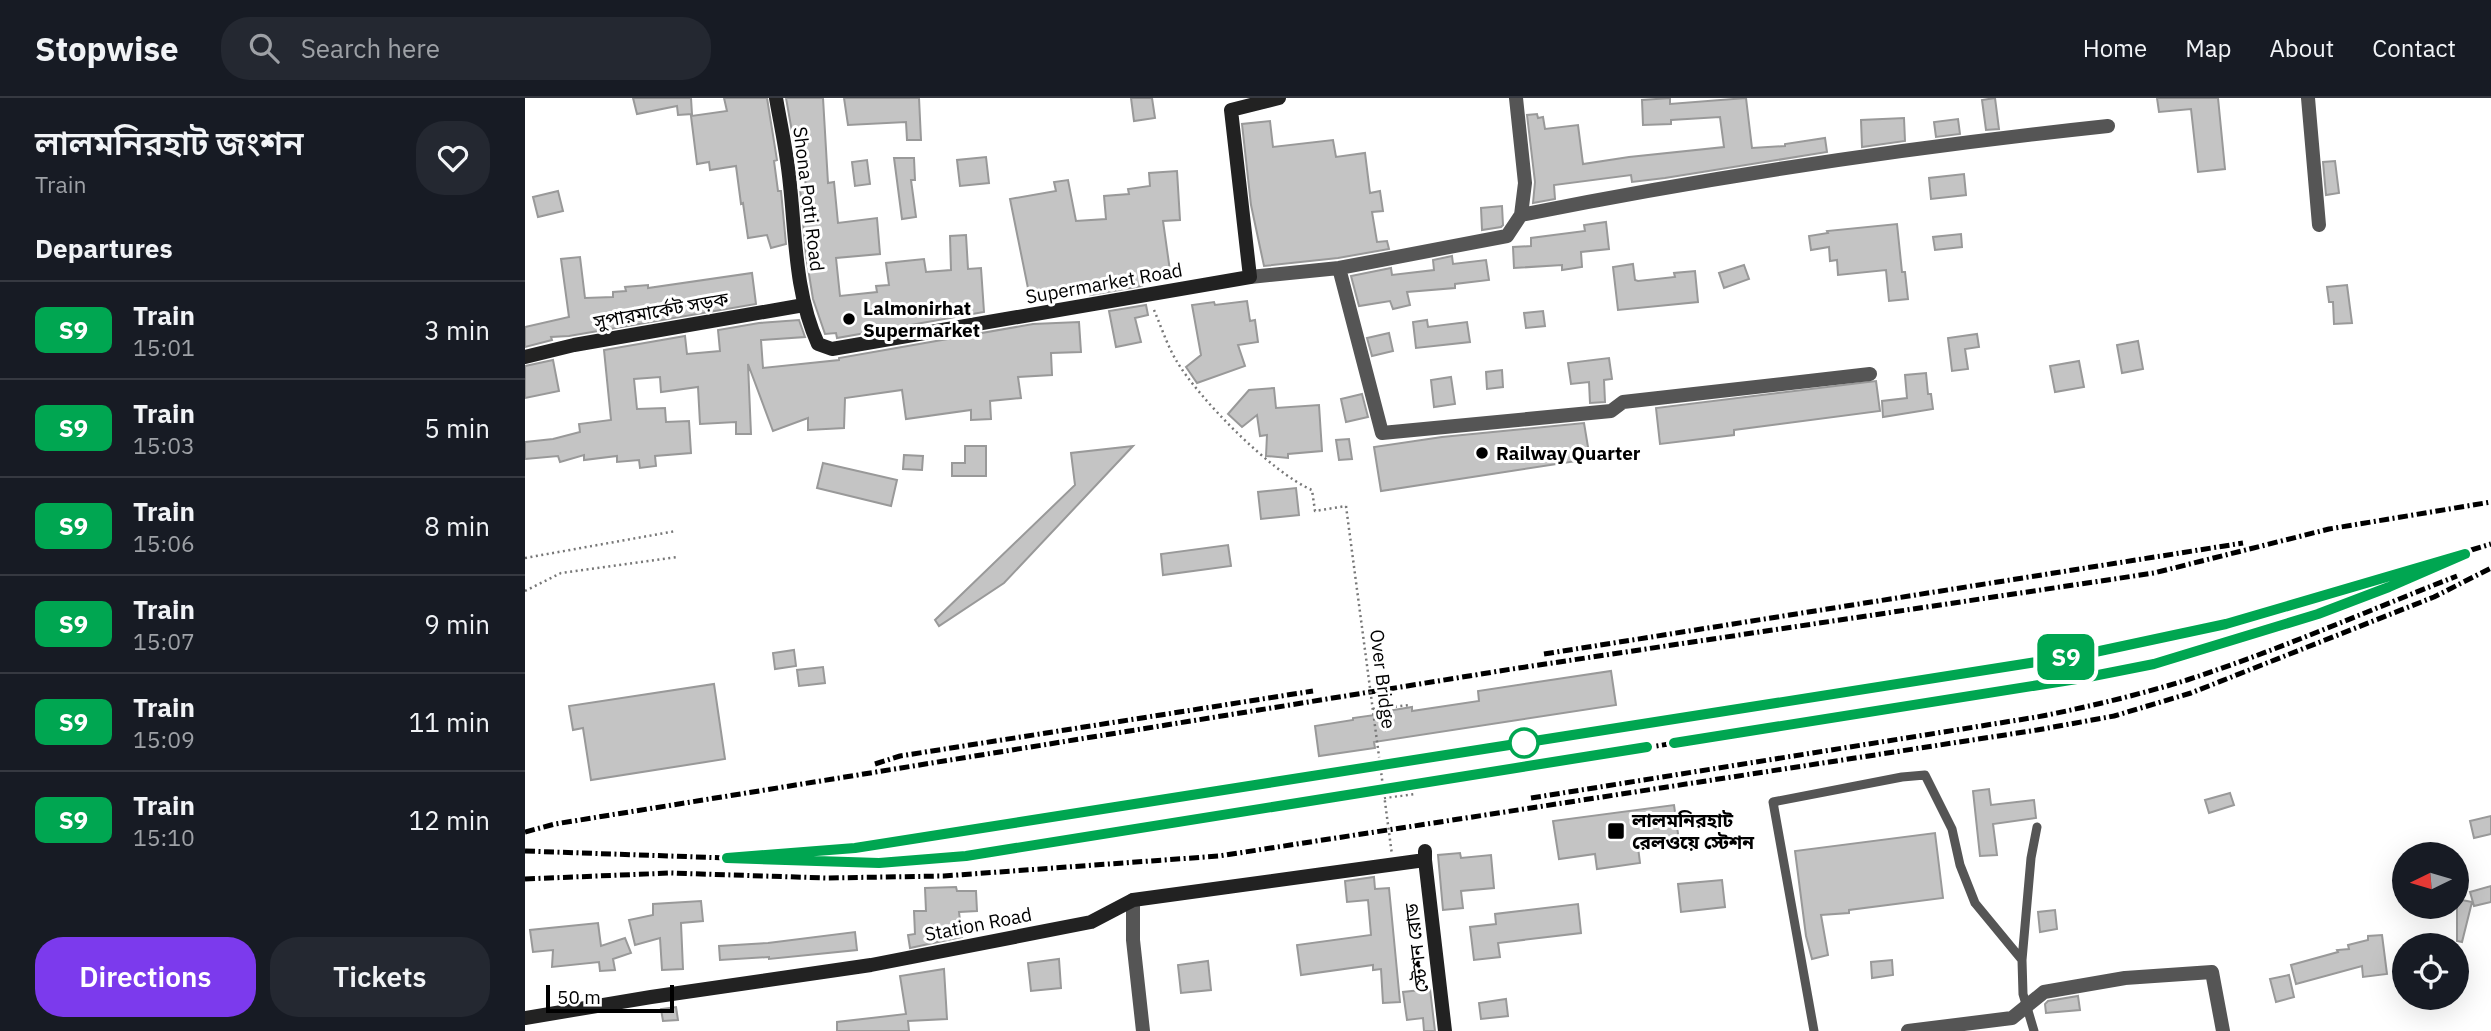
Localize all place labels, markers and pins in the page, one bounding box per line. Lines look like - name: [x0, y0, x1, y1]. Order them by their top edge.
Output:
- place label: Lalmonirhat Supermarket: [863, 296, 980, 342]
- marker: Lalmonirhat Supermarket: [841, 311, 857, 327]
- place label: Railway Quarter: [1496, 441, 1641, 465]
- marker: Railway Quarter: [1474, 445, 1490, 461]
- unlabelled marker: [1509, 728, 1539, 758]
- place label: লালমনিরহাট রেলওয়ে স্টেশন: [1631, 808, 1755, 854]
- marker: লালমনিরহাট রেলওয়ে স্টেশন: [1606, 821, 1626, 841]

